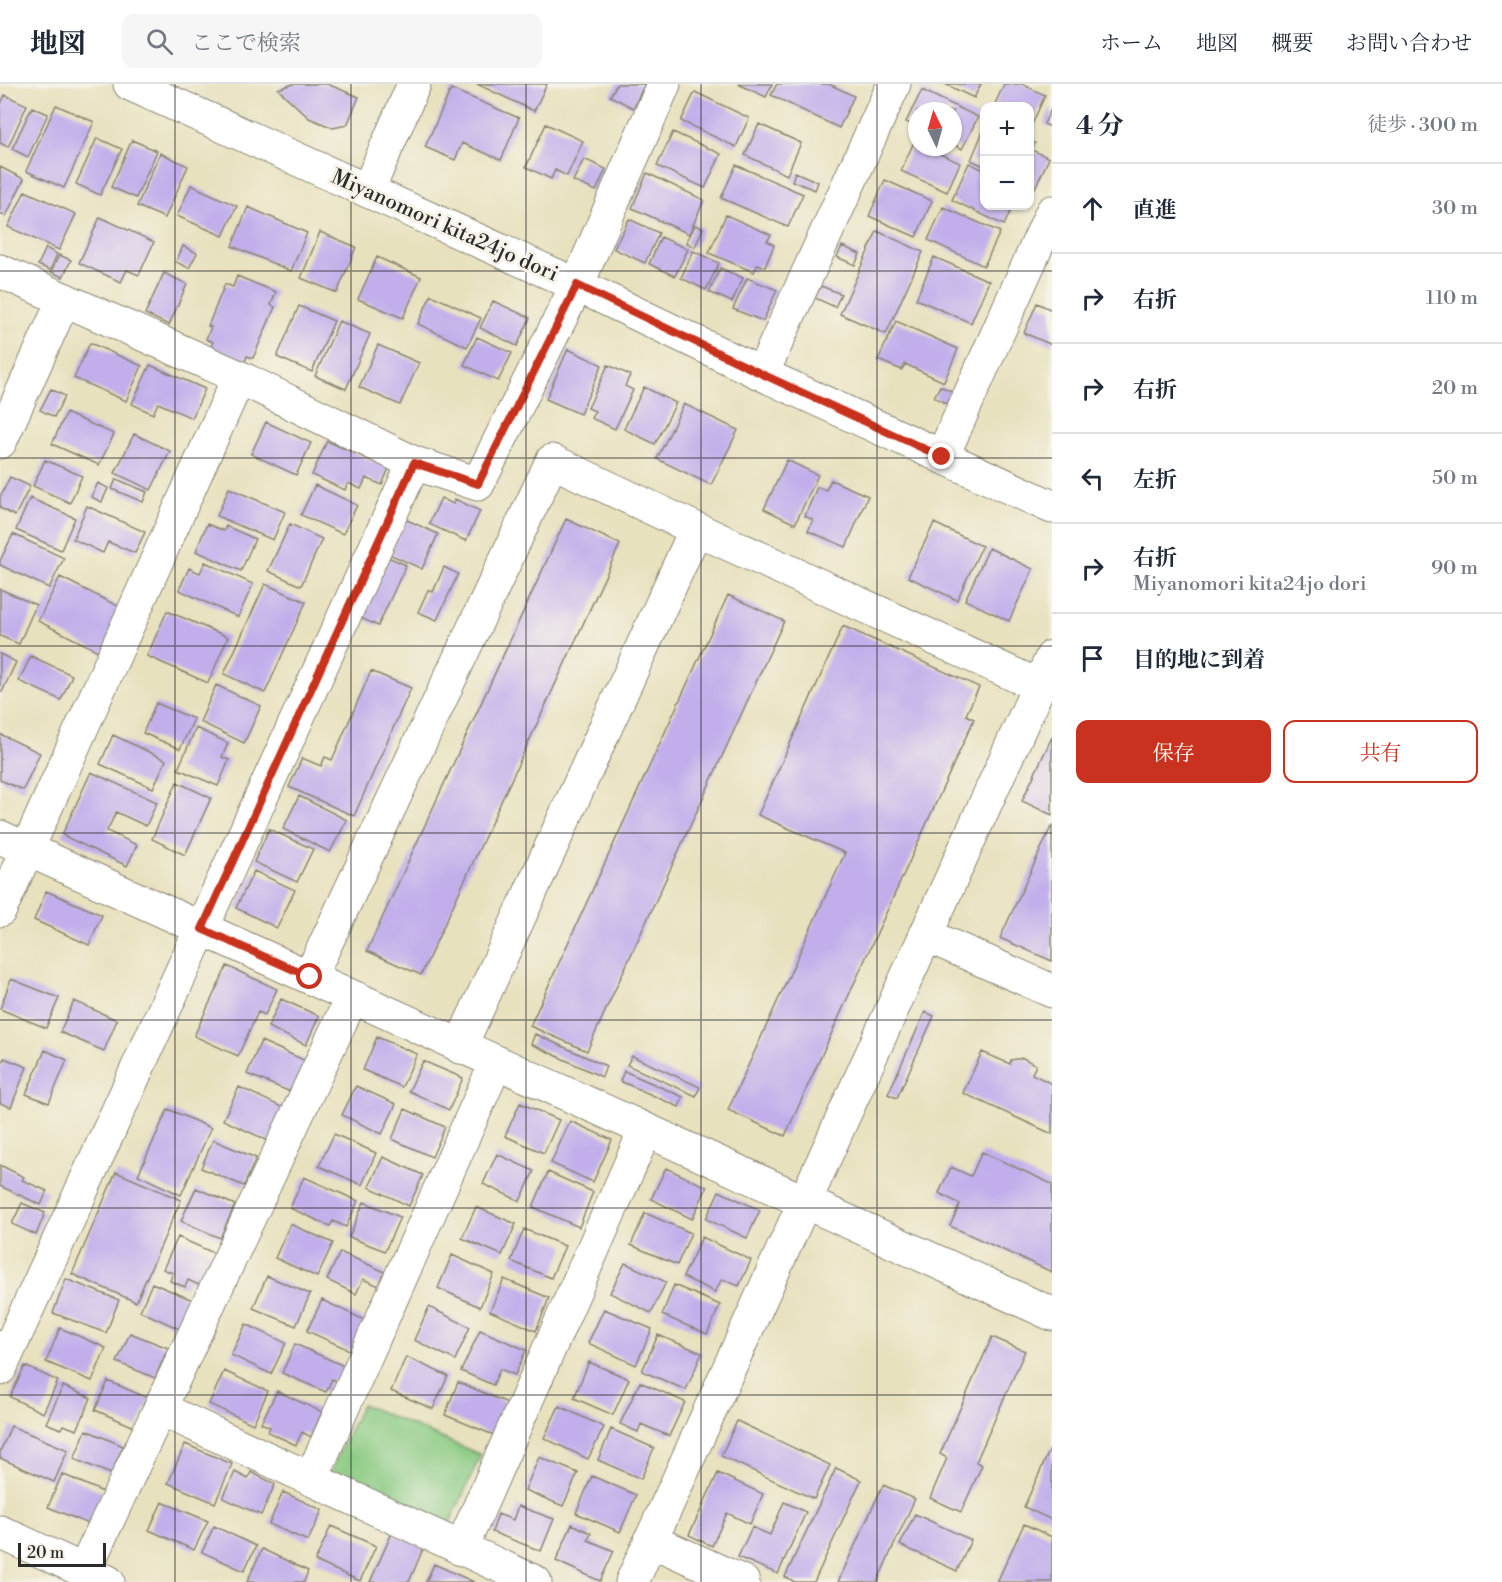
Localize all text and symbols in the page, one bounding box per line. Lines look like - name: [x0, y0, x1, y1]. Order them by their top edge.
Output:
- search box: [122, 14, 542, 68]
- icon: search: [143, 25, 176, 58]
- text: 地図: [30, 27, 86, 62]
- text: ここで検索: [191, 30, 301, 57]
- text: ホーム: [1100, 31, 1163, 57]
- text: 地図: [1196, 31, 1238, 57]
- text: 概要: [1271, 31, 1313, 57]
- text: お問い合わせ: [1346, 31, 1472, 57]
- north arrow: [908, 102, 962, 156]
- map controls: [980, 102, 1034, 210]
- button: +: [980, 102, 1034, 156]
- text: 4 分: [1076, 110, 1124, 142]
- text: 徒歩 · 300 m: [1367, 113, 1478, 138]
- button: −: [980, 156, 1034, 210]
- street label: Miyanomori kita24jo dori: [327, 164, 562, 288]
- icon: ahead: [1076, 192, 1109, 225]
- text: 30 m: [1432, 196, 1478, 221]
- text: 直進: [1133, 197, 1177, 224]
- icon: right: [1076, 282, 1109, 315]
- text: 110 m: [1426, 286, 1478, 311]
- text: 右折: [1133, 287, 1177, 314]
- icon: right: [1076, 372, 1109, 405]
- text: 20 m: [1432, 376, 1478, 401]
- text: 右折: [1133, 377, 1177, 404]
- route end: [928, 443, 954, 469]
- icon: left: [1076, 462, 1109, 495]
- text: 50 m: [1432, 466, 1478, 491]
- text: 左折: [1133, 467, 1177, 494]
- text: 右折: [1133, 545, 1177, 572]
- icon: right: [1076, 552, 1109, 585]
- text: 90 m: [1431, 556, 1478, 581]
- text: Miyanomori kita24jo dori: [1133, 572, 1367, 597]
- icon: arrive: [1076, 642, 1109, 675]
- text: 目的地に到着: [1133, 647, 1265, 674]
- button: 保存: [1076, 720, 1271, 783]
- button: 共有: [1283, 720, 1478, 783]
- route start: [296, 963, 322, 989]
- scale bar: [18, 1540, 106, 1568]
- text: 20 m: [27, 1543, 64, 1563]

